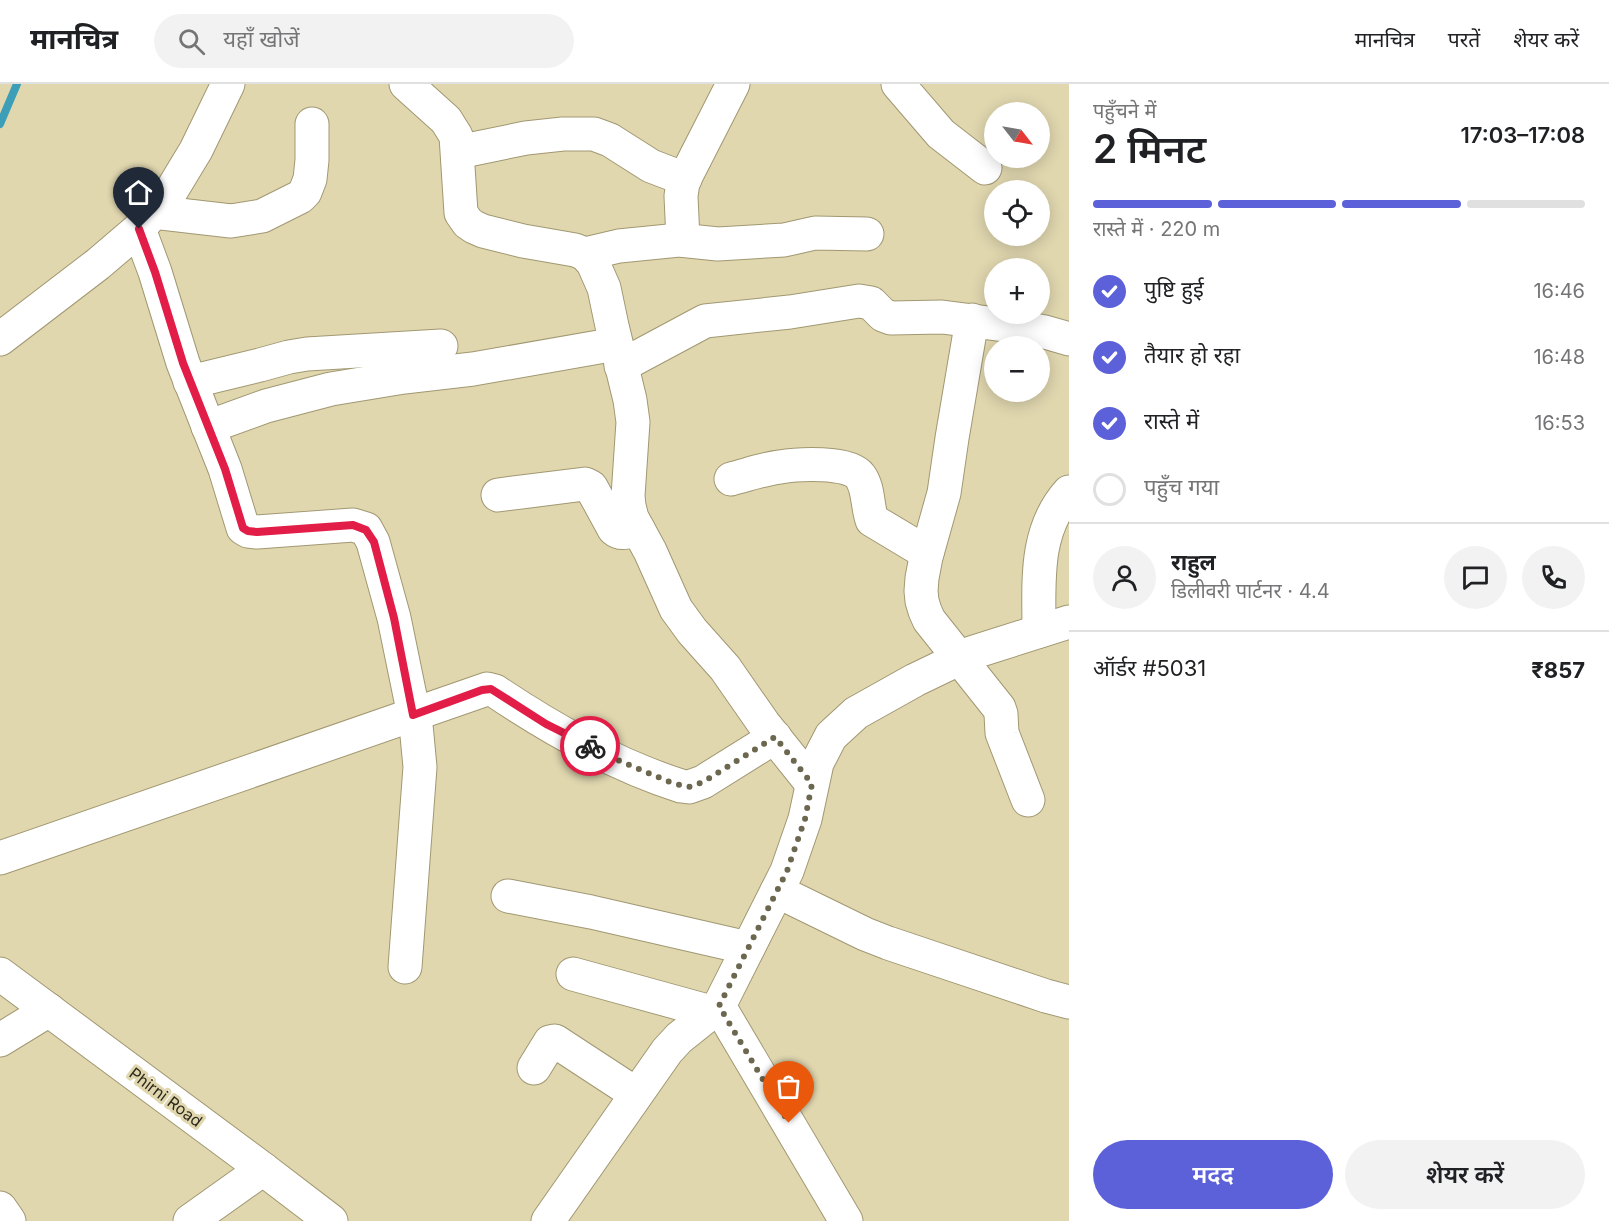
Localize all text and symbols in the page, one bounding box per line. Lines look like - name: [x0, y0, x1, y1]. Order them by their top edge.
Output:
- search box: [154, 14, 574, 68]
- text: मानचित्र: [30, 22, 118, 56]
- icon: search: [175, 25, 208, 58]
- text: यहाँ खोजें: [223, 26, 300, 52]
- text: मानचित्र: [1355, 27, 1415, 52]
- text: परतें: [1448, 27, 1480, 52]
- text: शेयर करें: [1513, 27, 1579, 52]
- text: पहुँचने में: [1093, 99, 1156, 123]
- north arrow: [984, 102, 1050, 168]
- map controls: [984, 102, 1050, 402]
- text: 17:03–17:08: [1460, 122, 1585, 148]
- text: 2 मिनट: [1093, 125, 1206, 172]
- pin: [113, 167, 164, 229]
- icon: home: [122, 176, 155, 209]
- button: locate: [984, 180, 1050, 246]
- text: रास्ते में · 220 m: [1093, 217, 1220, 241]
- button: +: [984, 258, 1050, 324]
- icon: check: [1093, 275, 1126, 308]
- text: पुष्टि हुई: [1144, 276, 1204, 302]
- text: 16:46: [1533, 279, 1585, 303]
- button: −: [984, 336, 1050, 402]
- icon: check: [1093, 341, 1126, 374]
- text: तैयार हो रहा: [1144, 342, 1240, 368]
- text: 16:48: [1533, 345, 1585, 369]
- icon: check: [1093, 407, 1126, 440]
- text: रास्ते में: [1144, 408, 1199, 434]
- text: 16:53: [1534, 411, 1585, 435]
- text: पहुँच गया: [1144, 474, 1219, 500]
- button: person: [1093, 546, 1156, 609]
- button: chat: [1444, 546, 1507, 609]
- button: phone: [1522, 546, 1585, 609]
- text: राहुल: [1171, 549, 1216, 575]
- text: डिलीवरी पार्टनर · 4.4: [1171, 579, 1330, 603]
- text: ऑर्डर #5031: [1093, 655, 1206, 681]
- text: ₹857: [1531, 657, 1585, 683]
- courier: [560, 716, 620, 776]
- icon: bike: [574, 730, 607, 763]
- pin: [763, 1061, 814, 1123]
- street label: Phirni Road: [126, 1063, 206, 1131]
- icon: bag: [772, 1070, 805, 1103]
- button: मदद: [1093, 1140, 1333, 1209]
- button: शेयर करें: [1345, 1140, 1585, 1209]

